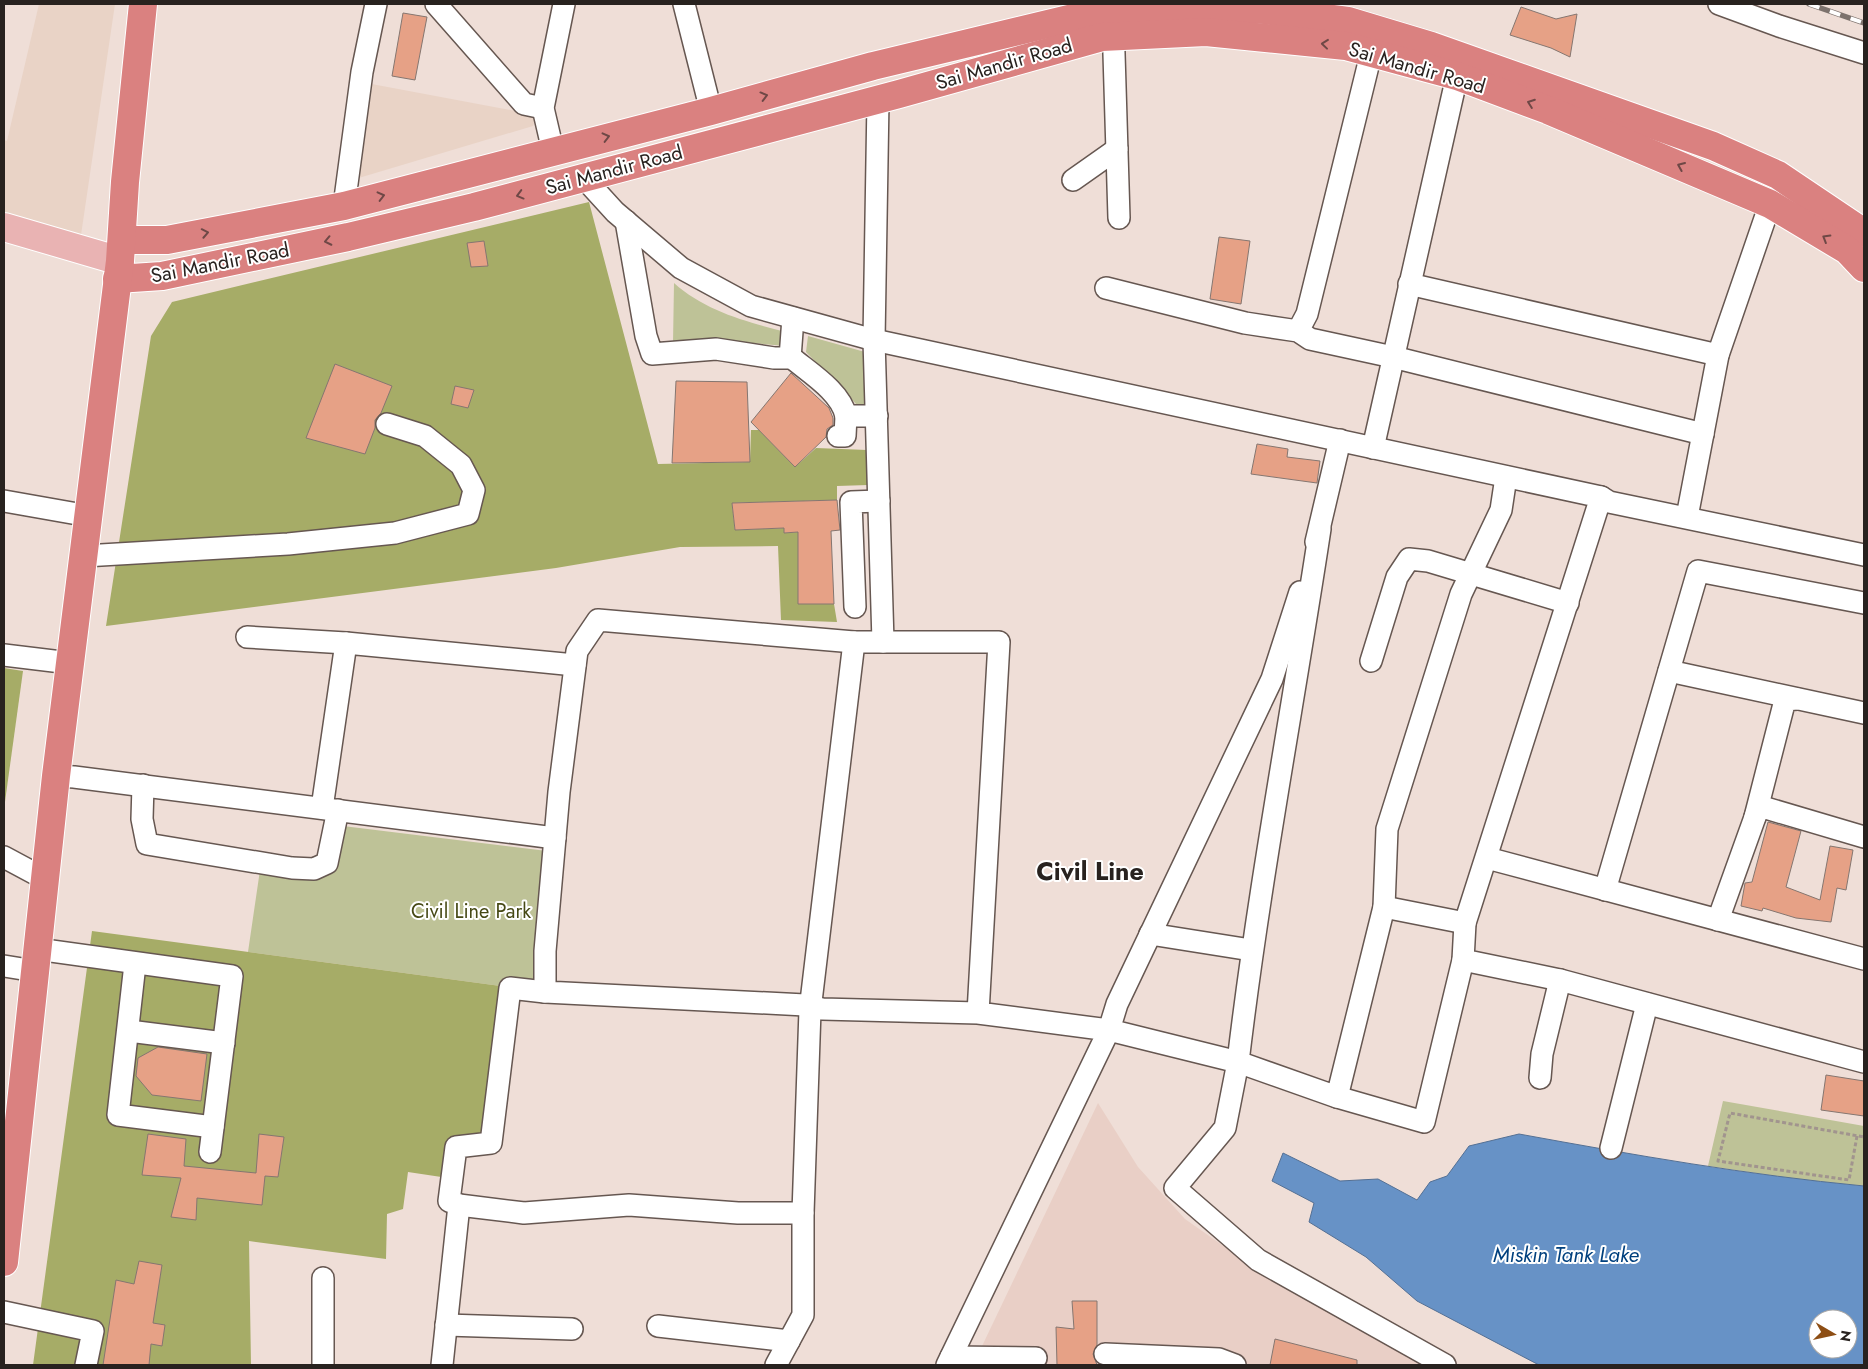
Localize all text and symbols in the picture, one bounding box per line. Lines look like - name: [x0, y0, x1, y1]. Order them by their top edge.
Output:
- street label: Sai Mandir Road: [932, 31, 1076, 97]
- street label: Sai Mandir Road: [1345, 35, 1489, 101]
- one-way arrow: [1321, 39, 1329, 50]
- one-way arrow: [759, 92, 767, 102]
- one-way arrow: [1527, 99, 1536, 110]
- one-way arrow: [602, 132, 611, 143]
- street label: Sai Mandir Road: [542, 138, 686, 202]
- one-way arrow: [1677, 161, 1686, 172]
- one-way arrow: [516, 189, 525, 200]
- one-way arrow: [377, 191, 386, 202]
- one-way arrow: [201, 228, 210, 239]
- one-way arrow: [1823, 234, 1832, 244]
- street label: Sai Mandir Road: [148, 235, 292, 291]
- one-way arrow: [324, 235, 333, 246]
- district label: Civil Line: [1036, 853, 1144, 889]
- park label: Civil Line Park: [411, 897, 531, 926]
- water label: Miskin Tank Lake: [1493, 1240, 1640, 1270]
- north arrow: [1808, 1309, 1858, 1359]
- text: N: [1835, 1329, 1857, 1343]

